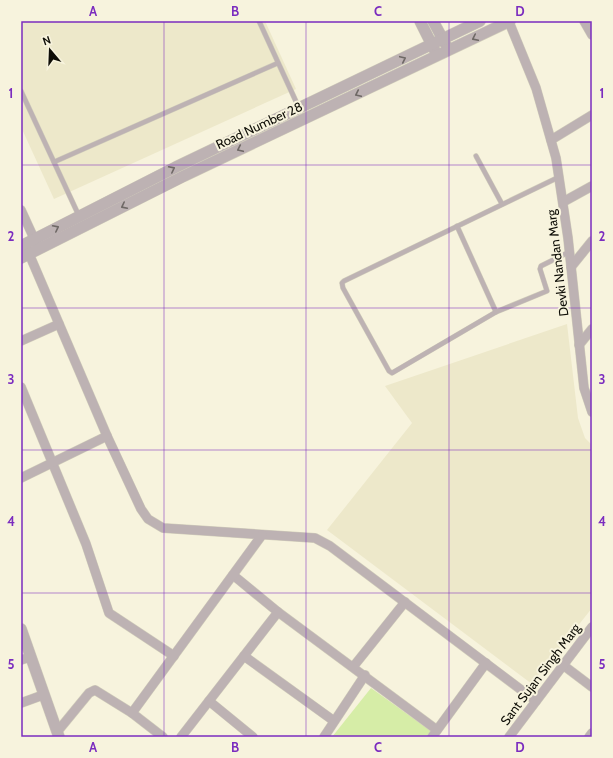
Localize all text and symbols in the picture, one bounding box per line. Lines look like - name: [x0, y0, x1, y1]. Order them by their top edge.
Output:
- text: A: [89, 3, 98, 19]
- text: B: [231, 3, 239, 19]
- text: C: [374, 3, 382, 19]
- text: D: [515, 3, 525, 19]
- north arrow: [30, 30, 70, 70]
- text: N: [41, 33, 53, 48]
- one-way arrow: [472, 33, 480, 41]
- one-way arrow: [398, 56, 406, 64]
- text: 1: [9, 85, 13, 101]
- text: 1: [600, 85, 604, 101]
- one-way arrow: [355, 89, 362, 97]
- street label: Road Number 28: [213, 98, 305, 152]
- one-way arrow: [237, 145, 244, 153]
- one-way arrow: [167, 166, 175, 174]
- one-way arrow: [120, 201, 128, 209]
- street label: Devki Nandan Marg: [542, 208, 571, 317]
- one-way arrow: [52, 225, 59, 233]
- text: 2: [8, 228, 15, 244]
- text: 2: [599, 228, 606, 244]
- text: 3: [7, 371, 15, 387]
- text: 3: [598, 371, 606, 387]
- text: 4: [7, 513, 15, 529]
- text: 4: [598, 513, 606, 529]
- street label: Sant Sujan Singh Marg: [497, 620, 585, 729]
- text: 5: [8, 656, 15, 672]
- text: 5: [599, 656, 606, 672]
- text: A: [89, 739, 98, 755]
- text: B: [231, 739, 239, 755]
- text: C: [374, 739, 382, 755]
- text: D: [515, 739, 525, 755]

